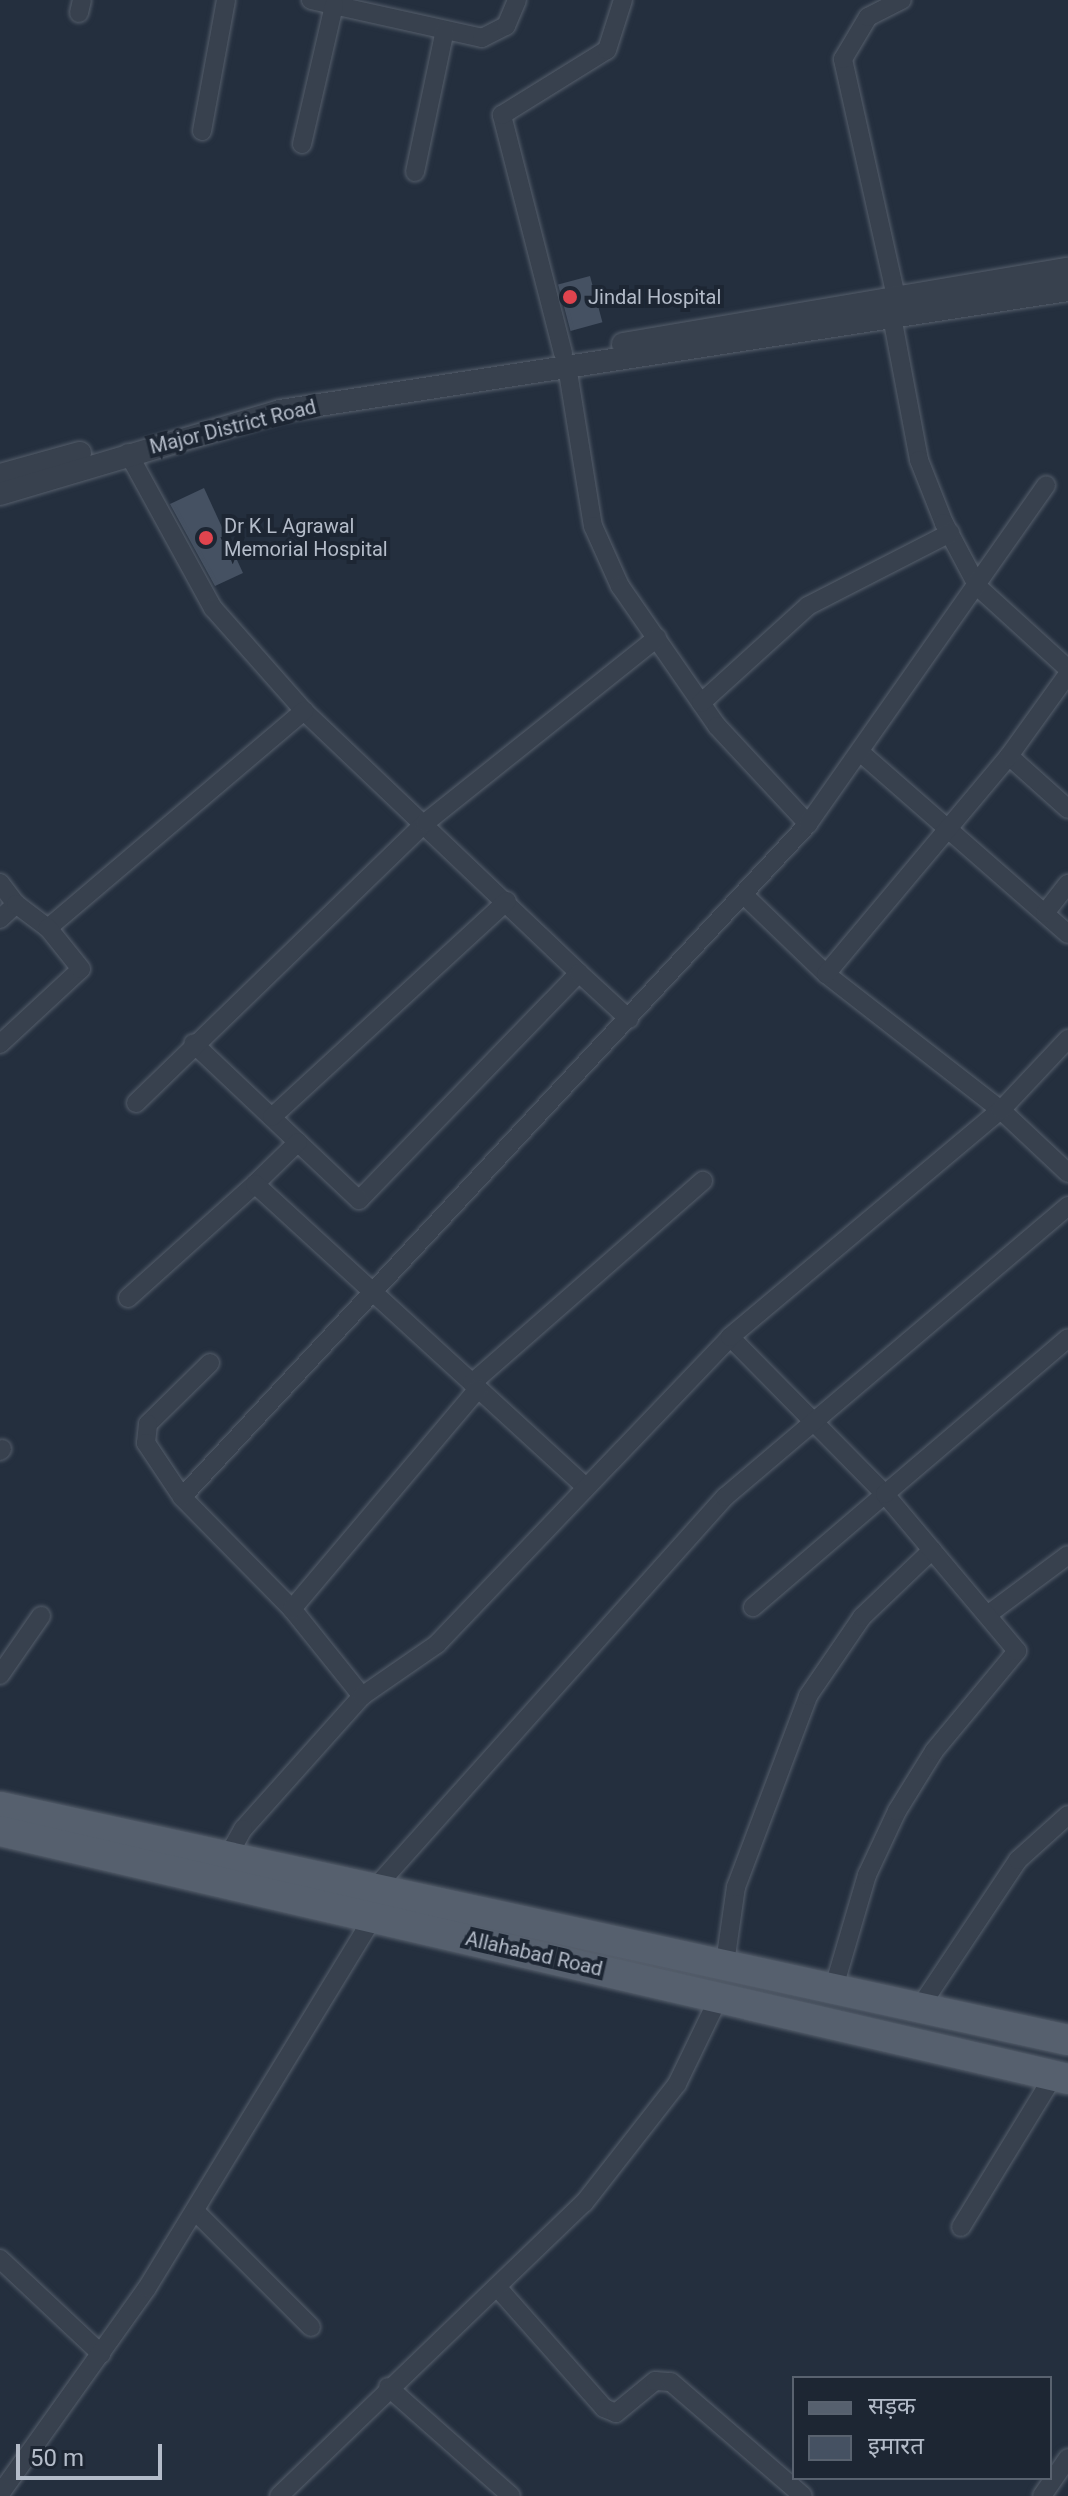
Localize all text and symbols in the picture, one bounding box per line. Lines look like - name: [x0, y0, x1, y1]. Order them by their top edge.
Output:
- place label: Jindal Hospital: [588, 285, 721, 309]
- marker: Jindal Hospital: [559, 286, 581, 308]
- street label: Major District Road: [147, 395, 319, 459]
- place label: Dr K L Agrawal Memorial Hospital: [224, 514, 388, 561]
- marker: Dr K L Agrawal Memorial Hospital: [195, 527, 217, 549]
- street label: Allahabad Road: [463, 1927, 605, 1981]
- legend: [792, 2376, 1052, 2480]
- text: सड़क: [868, 2392, 916, 2420]
- scale bar: [20, 2428, 166, 2478]
- text: इमारत: [868, 2432, 924, 2460]
- text: 50 m: [30, 2444, 84, 2472]

